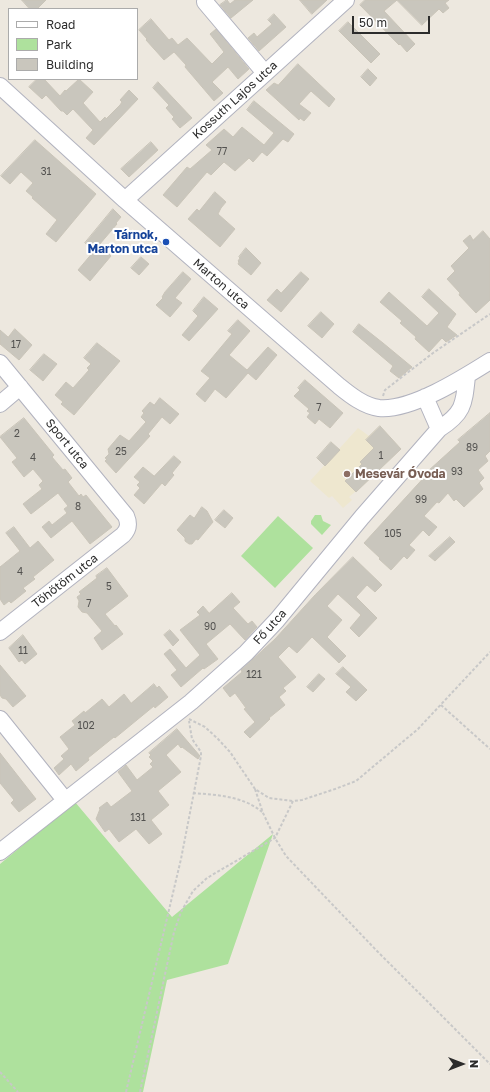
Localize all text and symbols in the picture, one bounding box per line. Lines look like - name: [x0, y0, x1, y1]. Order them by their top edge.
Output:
- legend: [8, 8, 138, 80]
- scale bar: [354, 8, 432, 34]
- text: 50 m: [359, 15, 387, 30]
- text: Road: [46, 17, 75, 32]
- text: Park: [46, 37, 72, 52]
- text: Building: [46, 57, 94, 72]
- street label: Kossuth Lajos utca: [190, 58, 280, 142]
- house number: 77: [217, 146, 227, 158]
- house number: 31: [41, 166, 51, 178]
- place label: Tárnok, Marton utca: [87, 228, 158, 256]
- marker: Tárnok, Marton utca: [161, 237, 171, 247]
- street label: Marton utca: [190, 256, 252, 312]
- house number: 17: [11, 339, 21, 351]
- house number: 7: [316, 402, 322, 414]
- street label: Sport utca: [42, 416, 92, 472]
- house number: 2: [14, 428, 20, 440]
- house number: 89: [466, 442, 478, 454]
- house number: 25: [115, 446, 127, 458]
- house number: 1: [379, 450, 383, 462]
- house number: 4: [30, 452, 36, 464]
- house number: 93: [451, 466, 463, 478]
- place label: Mesevár Óvoda: [355, 467, 445, 481]
- marker: Mesevár Óvoda: [342, 469, 352, 479]
- house number: 99: [415, 494, 427, 506]
- house number: 8: [75, 501, 81, 513]
- house number: 105: [385, 528, 401, 540]
- street label: Töhötöm utca: [29, 551, 101, 611]
- house number: 4: [17, 566, 23, 578]
- house number: 5: [106, 581, 112, 593]
- house number: 7: [86, 598, 92, 610]
- street label: Fő utca: [250, 606, 290, 648]
- house number: 90: [204, 621, 216, 633]
- house number: 11: [18, 645, 28, 657]
- house number: 121: [246, 669, 262, 681]
- house number: 102: [78, 720, 94, 732]
- house number: 131: [130, 812, 146, 824]
- north arrow: [442, 1044, 482, 1084]
- text: N: [468, 1060, 481, 1068]

